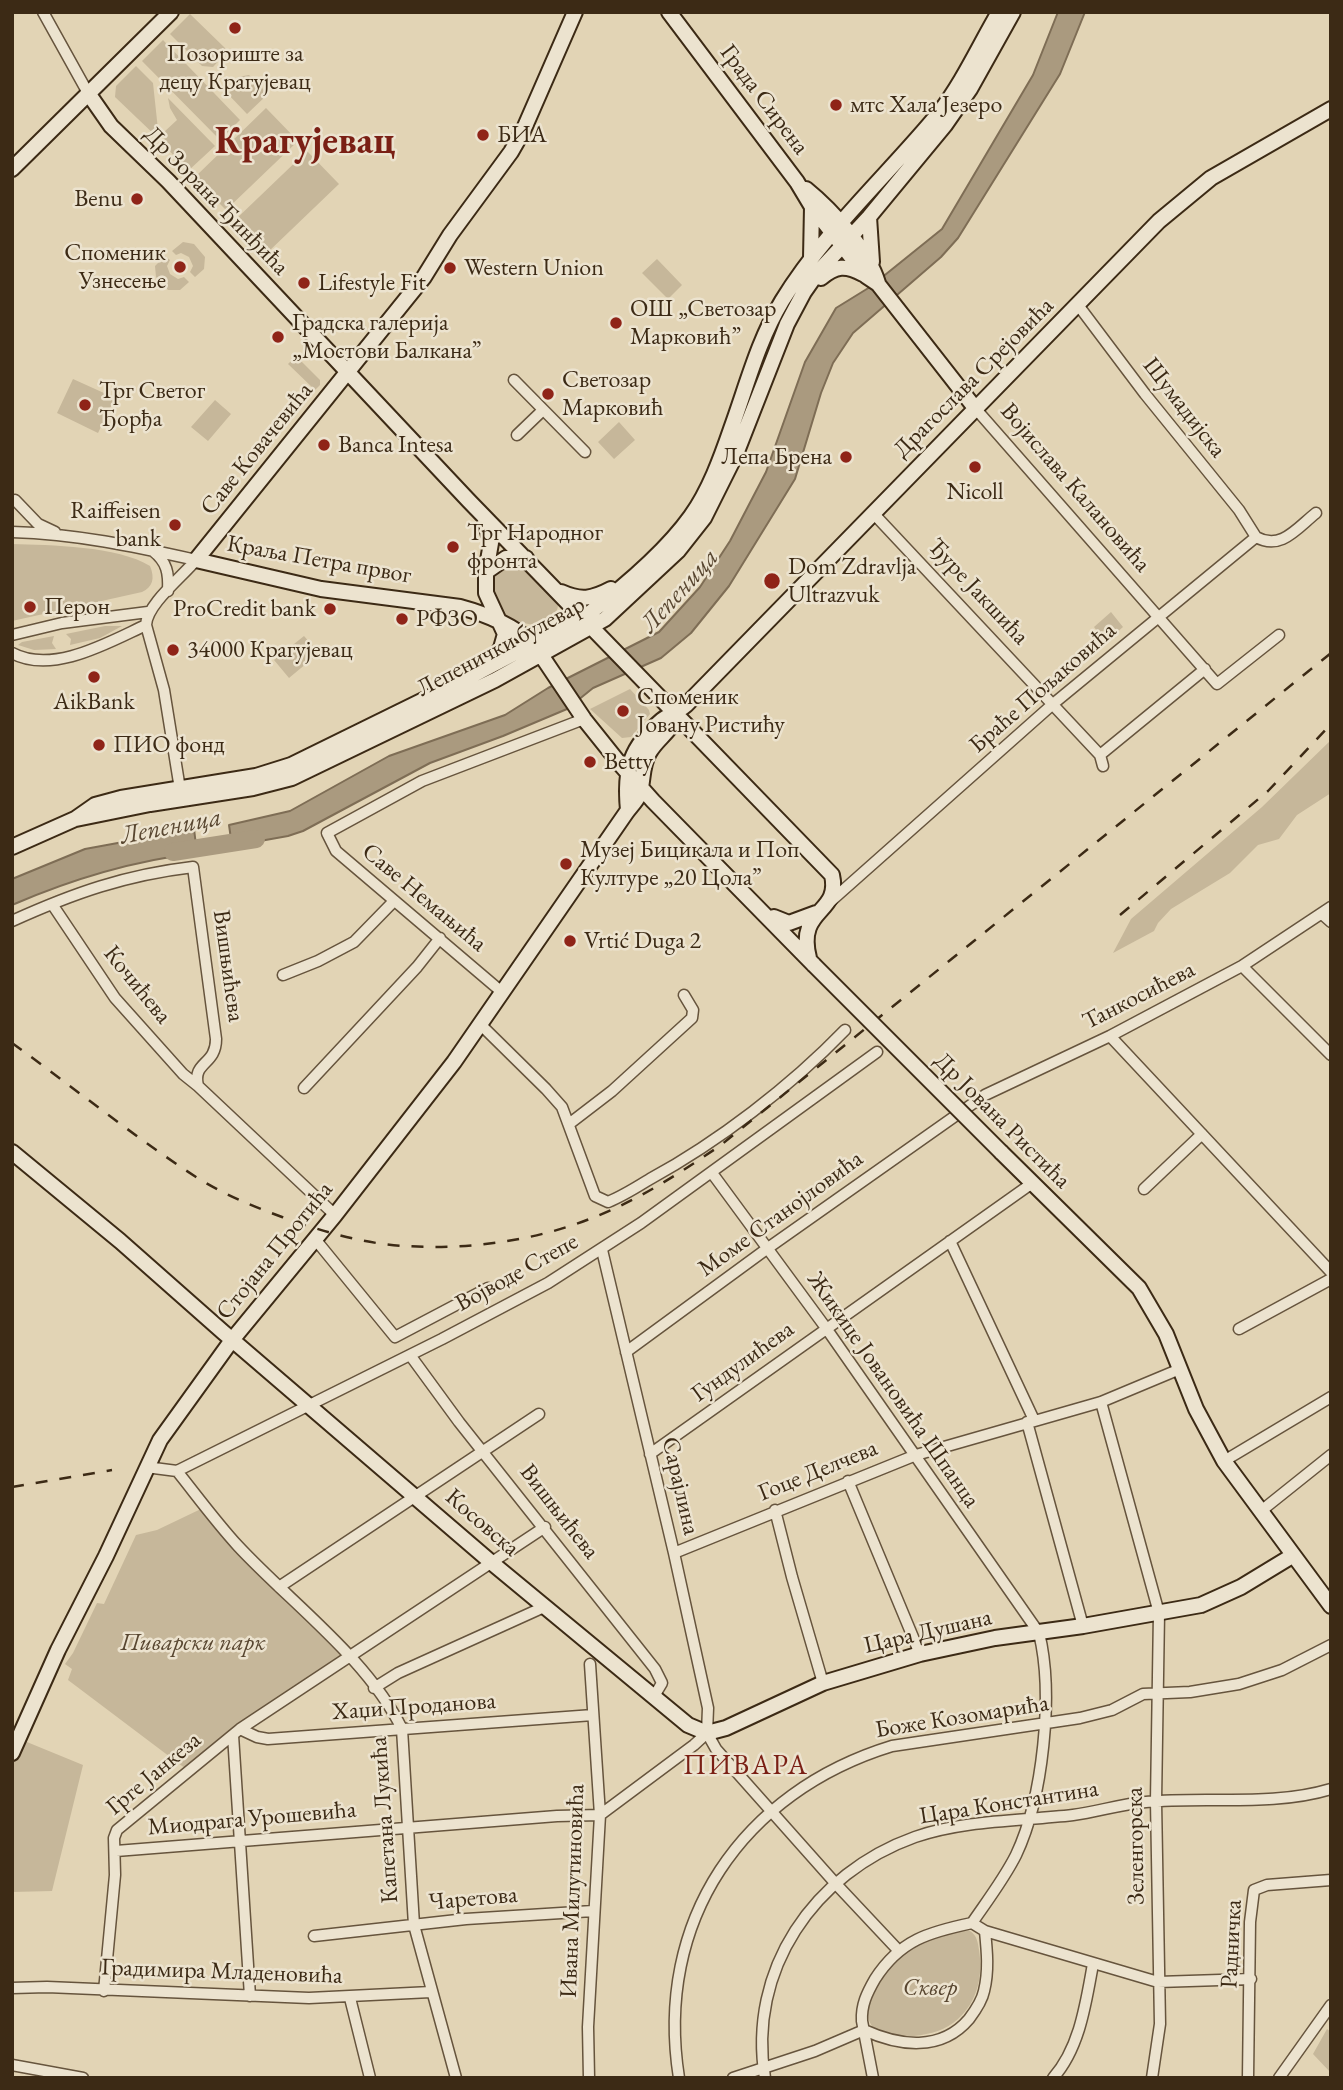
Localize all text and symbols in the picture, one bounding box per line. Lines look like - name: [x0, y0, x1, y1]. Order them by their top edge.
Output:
- marker: Позориште за децу Крагујевац: [227, 20, 243, 36]
- street label: Града Сирена: [713, 39, 815, 161]
- place label: Позориште за децу Крагујевац: [159, 40, 311, 96]
- place label: мтс Хала Језеро: [850, 91, 1002, 119]
- marker: мтс Хала Језеро: [828, 97, 844, 113]
- street label: Др Зорана Ђинђића: [137, 120, 295, 282]
- district label: Крагујевац: [215, 120, 395, 166]
- place label: БИА: [497, 121, 547, 149]
- marker: БИА: [475, 127, 491, 143]
- place label: Benu: [74, 185, 123, 213]
- marker: Benu: [129, 191, 145, 207]
- place label: Споменик Узнесење: [64, 239, 166, 295]
- place label: Western Union: [464, 254, 604, 282]
- marker: Споменик Узнесење: [172, 259, 188, 275]
- marker: Western Union: [442, 260, 458, 276]
- place label: Lifestyle Fit: [318, 269, 426, 297]
- marker: Lifestyle Fit: [296, 275, 312, 291]
- street label: Драгослава Срејовића: [888, 292, 1060, 464]
- place label: ОШ „Светозар Марковић”: [630, 295, 776, 351]
- place label: Градска галерија „Мостови Балкана”: [292, 309, 482, 365]
- marker: ОШ „Светозар Марковић”: [608, 315, 624, 331]
- marker: Градска галерија „Мостови Балкана”: [270, 329, 286, 345]
- street label: Шумадијска: [1136, 352, 1232, 464]
- place label: Светозар Марковић: [562, 366, 663, 422]
- place label: Трг Светог Ђорђа: [99, 377, 205, 433]
- street label: Саве Ковачевића: [195, 377, 319, 521]
- marker: Светозар Марковић: [540, 386, 556, 402]
- marker: Трг Светог Ђорђа: [77, 397, 93, 413]
- street label: Војислава Калановића: [994, 398, 1156, 578]
- place label: Banca Intesa: [338, 431, 453, 459]
- marker: Banca Intesa: [316, 437, 332, 453]
- place label: Лепа Брена: [721, 443, 832, 471]
- marker: Лепа Брена: [838, 449, 854, 465]
- marker: Nicoll: [967, 459, 983, 475]
- place label: Nicoll: [946, 478, 1004, 506]
- place label: Raiffeisen bank: [70, 497, 161, 553]
- marker: Raiffeisen bank: [167, 517, 183, 533]
- place label: Трг Народног фронта: [467, 519, 603, 575]
- street label: Краља Петра првог: [225, 530, 413, 590]
- street label: Ђуре Јакшића: [921, 533, 1035, 651]
- marker: Трг Народног фронта: [445, 539, 461, 555]
- water label: Лепеница: [634, 543, 726, 639]
- place label: Dom Zdravlja Ultrazvuk: [788, 553, 916, 609]
- marker: Dom Zdravlja Ultrazvuk: [762, 571, 782, 591]
- street label: Лепенички булевар: [412, 591, 590, 703]
- place label: Перон: [44, 593, 110, 621]
- place label: ProCredit bank: [173, 595, 316, 623]
- marker: Перон: [22, 599, 38, 615]
- marker: ProCredit bank: [322, 601, 338, 617]
- place label: РФЗО: [416, 605, 478, 633]
- marker: РФЗО: [394, 611, 410, 627]
- street label: Браће Пољаковића: [964, 616, 1122, 760]
- place label: 34000 Крагујевац: [187, 636, 353, 664]
- marker: 34000 Крагујевац: [165, 642, 181, 658]
- marker: AikBank: [86, 669, 102, 685]
- place label: Споменик Јовану Ристићу: [637, 683, 785, 739]
- place label: AikBank: [53, 688, 135, 716]
- marker: Споменик Јовану Ристићу: [615, 703, 631, 719]
- place label: ПИО фонд: [113, 731, 225, 759]
- marker: ПИО фонд: [91, 737, 107, 753]
- place label: Betty: [604, 748, 653, 776]
- marker: Betty: [582, 754, 598, 770]
- water label: Лепеница: [118, 802, 224, 852]
- place label: Музеј Бицикала и Поп Културе „20 Цола”: [580, 836, 799, 892]
- street label: Саве Немањића: [356, 837, 492, 959]
- marker: Музеј Бицикала и Поп Културе „20 Цола”: [558, 856, 574, 872]
- street label: Вишњићева: [206, 908, 250, 1024]
- place label: Vrtić Duga 2: [584, 927, 701, 955]
- marker: Vrtić Duga 2: [562, 933, 578, 949]
- street label: Кочићева: [97, 940, 177, 1030]
- street label: Танкосићева: [1078, 955, 1200, 1037]
- street label: Др Јована Ристића: [928, 1047, 1076, 1195]
- street label: Моме Станојловића: [693, 1145, 869, 1283]
- street label: Стојана Протића: [211, 1176, 339, 1326]
- street label: Војводе Степе: [451, 1228, 583, 1318]
- street label: Жикице Јовановића Шпанца: [800, 1266, 986, 1514]
- street label: Гундулићева: [686, 1315, 800, 1409]
- street label: Сарајлина: [655, 1434, 705, 1538]
- street label: Гоце Делчева: [754, 1434, 882, 1508]
- street label: Вишњићева: [513, 1459, 605, 1565]
- street label: Косовска: [439, 1483, 525, 1563]
- street label: Цара Душана: [861, 1603, 995, 1661]
- park label: Пиварски парк: [121, 1629, 265, 1657]
- street label: Хаџи Проданова: [331, 1687, 497, 1727]
- street label: Боже Козомарића: [873, 1689, 1051, 1745]
- street label: Грге Јанкеза: [101, 1726, 207, 1822]
- street label: Капетана Лукића: [365, 1736, 405, 1904]
- district label: ПИВАРА: [684, 1749, 808, 1783]
- street label: Цара Константина: [918, 1775, 1100, 1831]
- street label: Ивана Милутиновића: [555, 1784, 591, 1998]
- street label: Зеленгорска: [1121, 1787, 1151, 1905]
- street label: Миодрага Урошевића: [147, 1796, 357, 1842]
- street label: Чаретова: [427, 1881, 519, 1917]
- street label: Радничка: [1215, 1899, 1249, 1989]
- street label: Градимира Младеновића: [101, 1953, 343, 1991]
- park label: Сквер: [903, 1974, 957, 2002]

